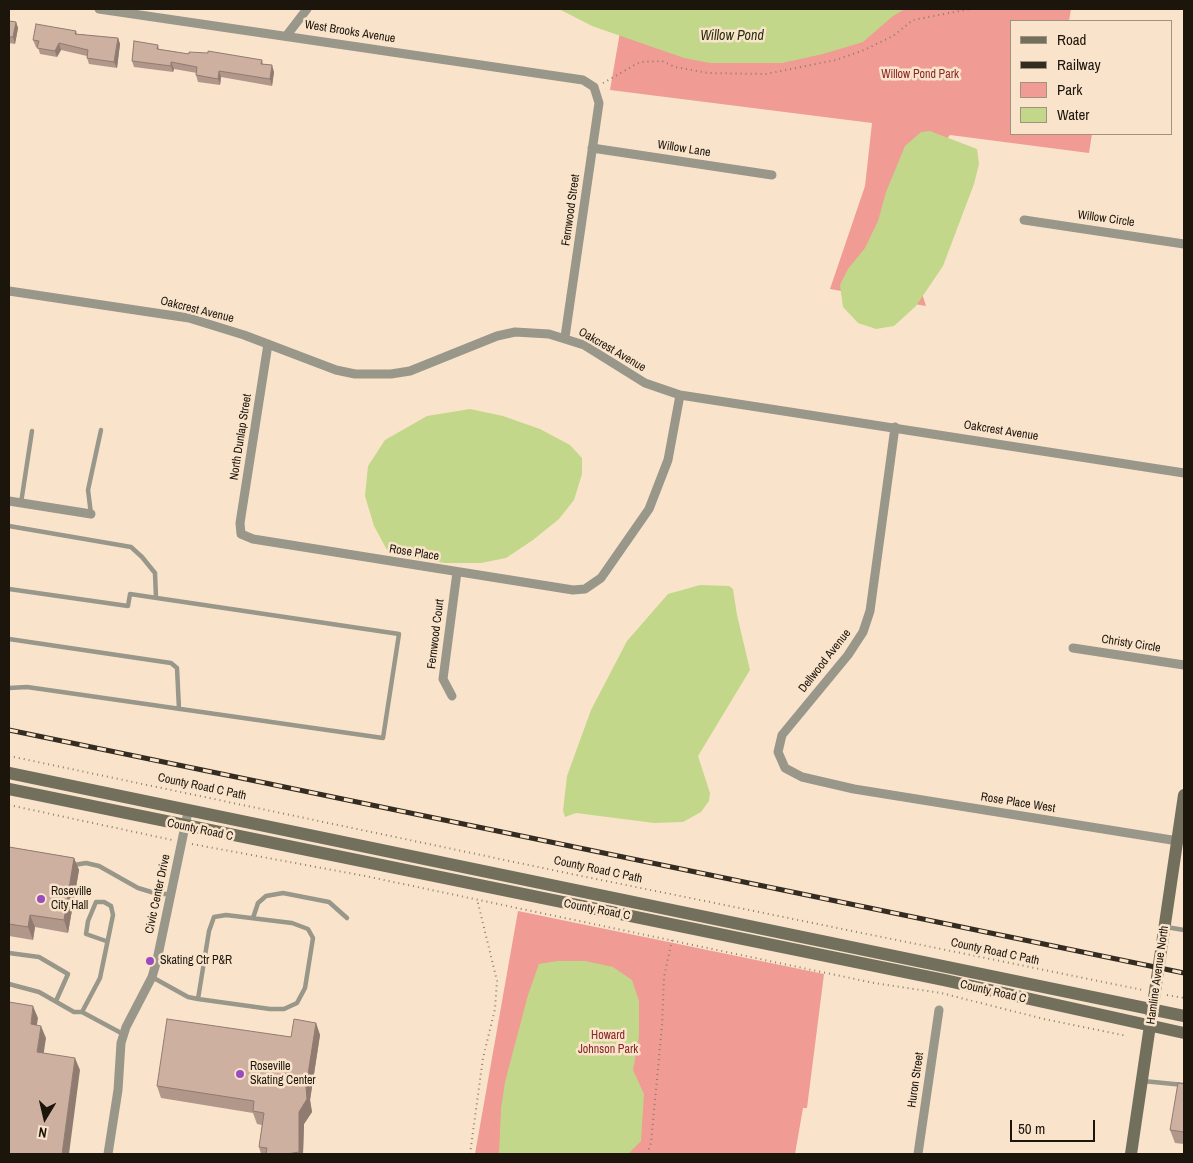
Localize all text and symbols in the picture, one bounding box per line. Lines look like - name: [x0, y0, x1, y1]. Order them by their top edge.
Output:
- street label: West Brooks Avenue: [304, 18, 396, 46]
- legend: [1010, 20, 1173, 135]
- water label: Willow Pond: [700, 28, 764, 44]
- text: Road: [1057, 29, 1086, 50]
- text: Railway: [1057, 54, 1101, 75]
- park label: Willow Pond Park: [881, 68, 959, 82]
- text: Park: [1057, 79, 1082, 100]
- text: Water: [1057, 104, 1089, 125]
- street label: Willow Lane: [656, 138, 712, 160]
- street label: Fernwood Street: [559, 173, 583, 247]
- street label: Willow Circle: [1077, 208, 1135, 230]
- street label: Oakcrest Avenue: [159, 294, 235, 326]
- street label: Oakcrest Avenue: [576, 325, 648, 375]
- street label: North Dunlap Street: [227, 393, 255, 481]
- street label: Oakcrest Avenue: [963, 418, 1039, 444]
- street label: Rose Place: [388, 542, 440, 564]
- street label: Fernwood Court: [425, 598, 447, 670]
- street label: Dellwood Avenue: [796, 626, 854, 696]
- street label: Christy Circle: [1100, 632, 1162, 656]
- street label: County Road C Path: [156, 771, 248, 803]
- street label: Rose Place West: [980, 790, 1056, 816]
- street label: County Road C: [166, 816, 234, 844]
- street label: Civic Center Drive: [143, 853, 173, 935]
- street label: County Road C Path: [552, 854, 644, 886]
- place label: Roseville City Hall: [51, 885, 91, 913]
- marker: Roseville City Hall: [35, 893, 47, 905]
- street label: County Road C: [563, 897, 631, 923]
- street label: Hamline Avenue North: [1144, 925, 1172, 1025]
- street label: County Road C Path: [949, 936, 1041, 968]
- place label: Skating Ctr P&R: [160, 954, 232, 968]
- marker: Skating Ctr P&R: [144, 955, 156, 967]
- street label: County Road C: [959, 977, 1027, 1007]
- park label: Howard Johnson Park: [578, 1029, 638, 1057]
- street label: Huron Street: [905, 1051, 927, 1109]
- place label: Roseville Skating Center: [250, 1060, 316, 1088]
- marker: Roseville Skating Center: [234, 1068, 246, 1080]
- north arrow: [20, 1093, 70, 1143]
- scale bar: [1013, 1110, 1098, 1142]
- text: 50 m: [1018, 1118, 1045, 1139]
- text: N: [37, 1123, 48, 1142]

